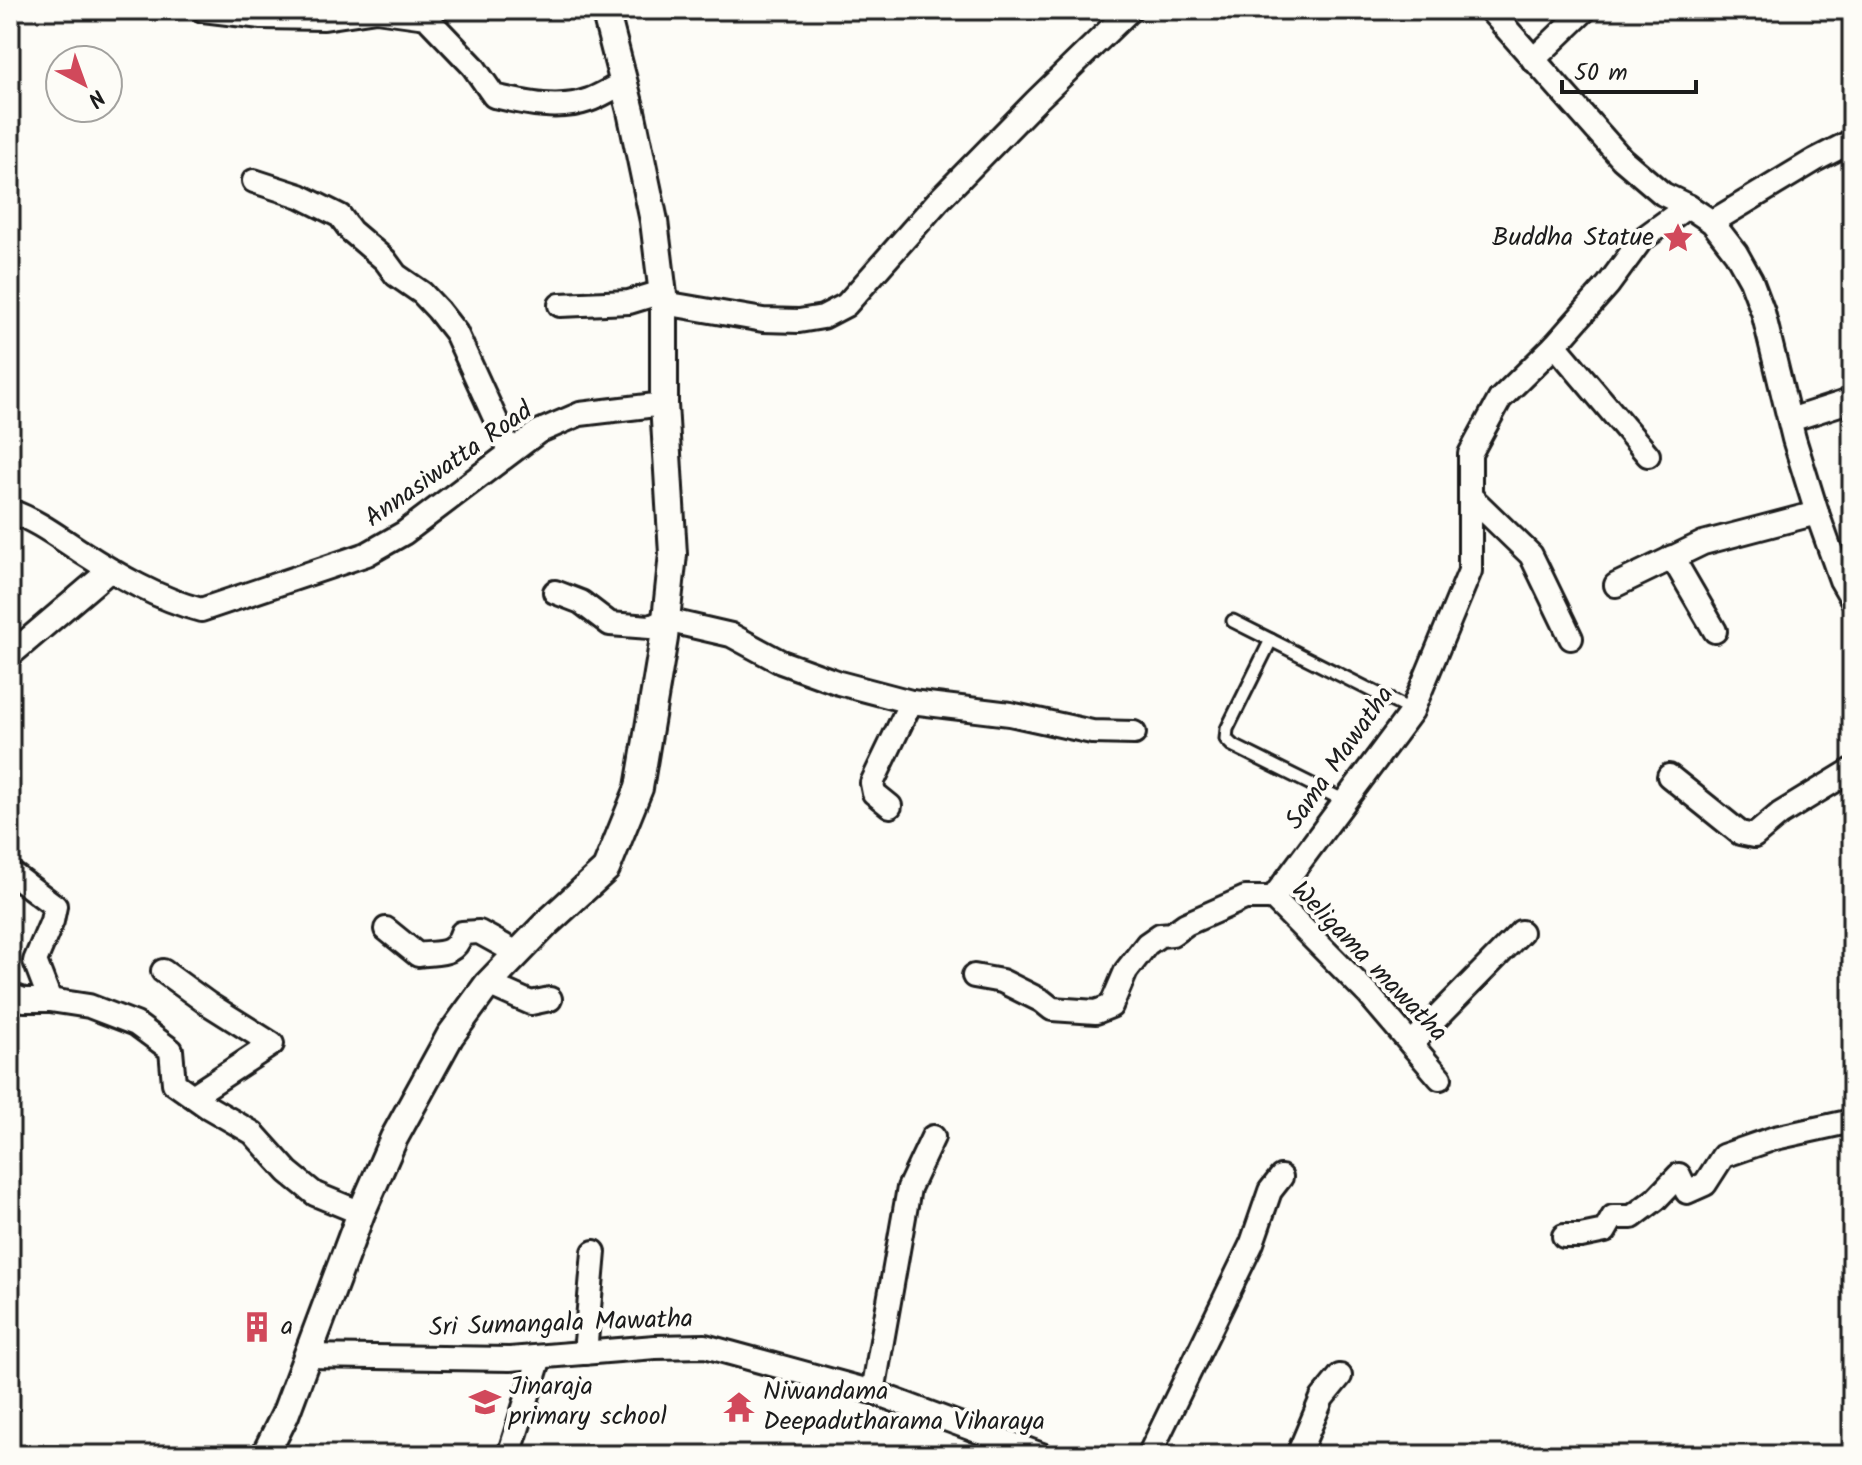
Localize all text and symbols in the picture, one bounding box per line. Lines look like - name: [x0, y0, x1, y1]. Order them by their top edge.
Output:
- north arrow: [44, 44, 124, 124]
- scale bar: [1562, 44, 1696, 94]
- text: 50 m: [1574, 54, 1628, 93]
- text: N: [79, 79, 112, 115]
- place label: Buddha Statue: [1492, 217, 1654, 259]
- place icon: Buddha Statue: [1661, 221, 1695, 255]
- street label: Annasiwatta Road: [356, 391, 543, 539]
- street label: Sama Mawatha: [1275, 677, 1405, 839]
- street label: Weligama mawatha: [1281, 871, 1457, 1053]
- street label: Sri Sumangala Mawatha: [428, 1298, 694, 1350]
- place label: a: [281, 1306, 293, 1348]
- building icon: a: [240, 1310, 274, 1344]
- place label: Jinaraja primary school: [508, 1366, 667, 1438]
- place label: Niwandama Deepadutharama Viharaya: [763, 1371, 1045, 1443]
- school or university icon: Jinaraja primary school: [468, 1385, 502, 1419]
- temple icon: Niwandama Deepadutharama Viharaya: [722, 1390, 756, 1424]

